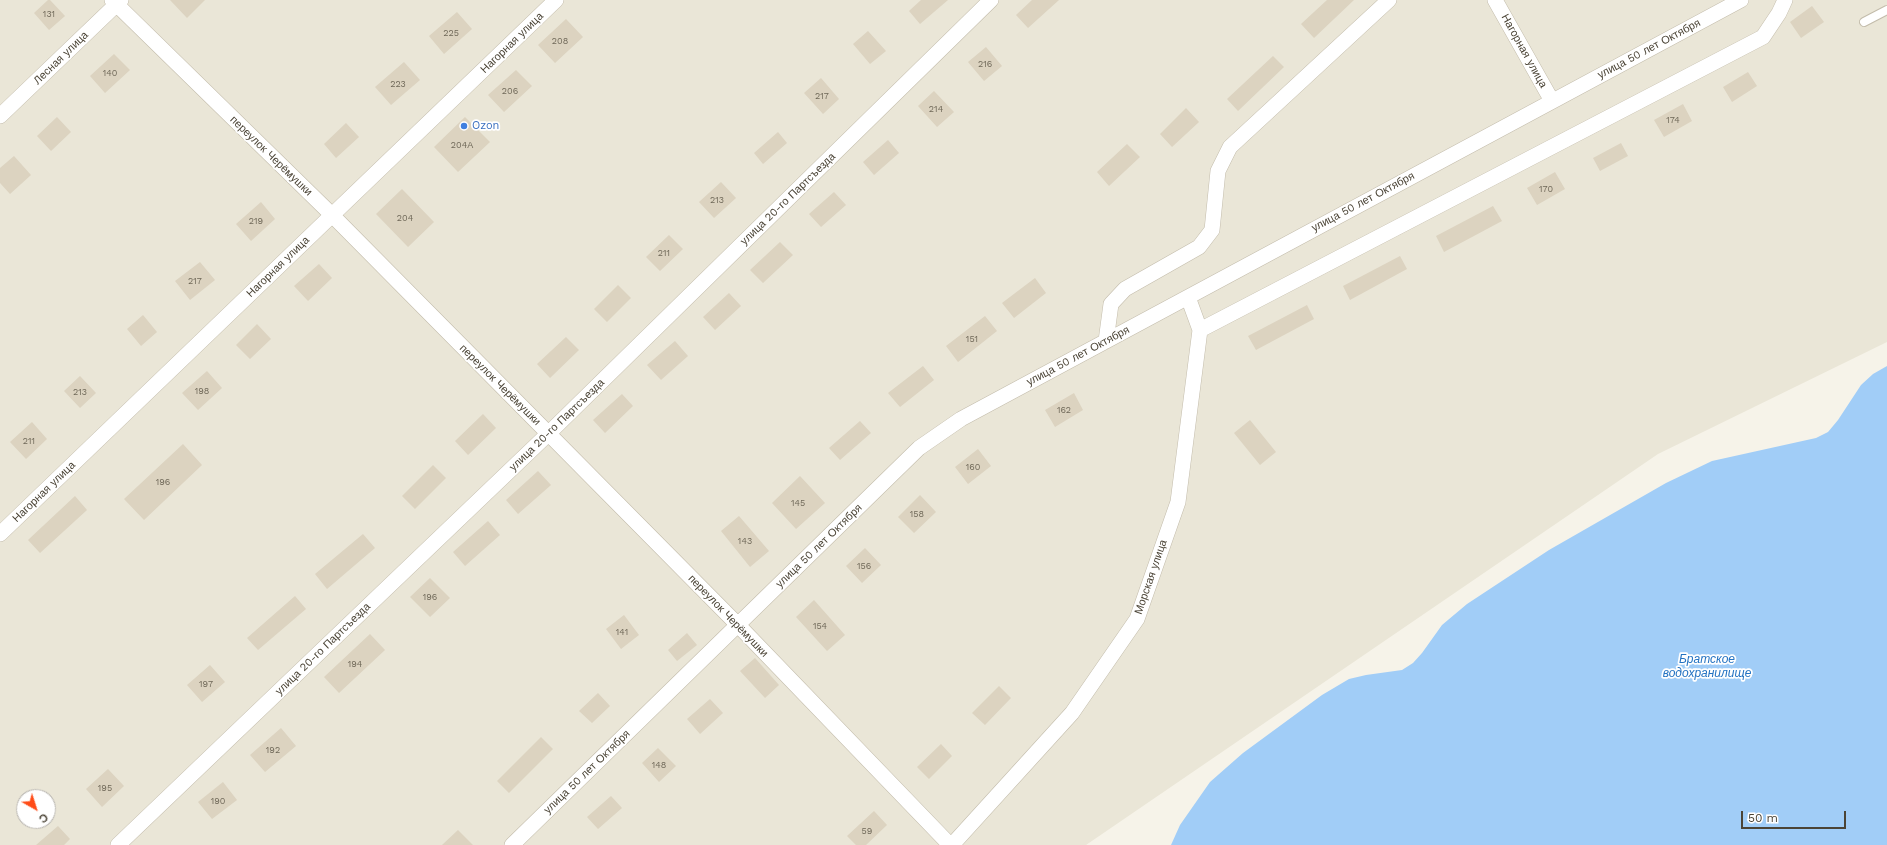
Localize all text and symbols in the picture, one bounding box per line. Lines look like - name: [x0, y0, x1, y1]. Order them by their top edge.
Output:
- house number: 131: [43, 9, 55, 19]
- street label: Нагорная улица: [478, 10, 546, 76]
- street label: Нагорная улица: [1498, 12, 1550, 90]
- street label: улица 50 лет Октября: [1595, 16, 1703, 82]
- house number: 225: [443, 28, 459, 38]
- street label: Лесная улица: [31, 29, 91, 87]
- house number: 208: [552, 36, 568, 46]
- house number: 216: [978, 59, 992, 69]
- house number: 140: [103, 68, 117, 78]
- house number: 223: [390, 79, 406, 89]
- house number: 206: [502, 86, 518, 96]
- house number: 217: [815, 91, 829, 101]
- house number: 214: [929, 104, 943, 114]
- street label: переулок Черёмушки: [227, 113, 315, 199]
- house number: 174: [1666, 115, 1680, 125]
- place label: Ozon: [472, 119, 499, 133]
- marker: Ozon: [459, 121, 469, 131]
- house number: 204А: [451, 140, 473, 150]
- street label: улица 20-го Партсъезда: [738, 150, 838, 248]
- street label: улица 50 лет Октября: [1309, 169, 1417, 235]
- house number: 170: [1539, 184, 1553, 194]
- house number: 213: [710, 195, 724, 205]
- house number: 204: [397, 213, 413, 223]
- house number: 219: [249, 216, 263, 226]
- street label: Нагорная улица: [244, 234, 312, 300]
- house number: 211: [658, 248, 670, 258]
- house number: 217: [188, 276, 202, 286]
- street label: улица 50 лет Октября: [1024, 323, 1132, 389]
- house number: 151: [966, 334, 978, 344]
- street label: переулок Черёмушки: [457, 342, 543, 428]
- street label: улица 20-го Партсъезда: [507, 376, 607, 474]
- house number: 198: [195, 386, 209, 396]
- house number: 213: [73, 387, 87, 397]
- house number: 162: [1057, 405, 1071, 415]
- house number: 211: [23, 436, 35, 446]
- street label: Нагорная улица: [10, 459, 78, 525]
- house number: 160: [966, 462, 980, 472]
- house number: 196: [156, 477, 170, 487]
- house number: 145: [791, 498, 805, 508]
- street label: улица 50 лет Октября: [773, 501, 865, 591]
- house number: 158: [910, 509, 924, 519]
- house number: 143: [738, 536, 752, 546]
- street label: Морская улица: [1132, 538, 1170, 616]
- house number: 156: [857, 561, 871, 571]
- street label: переулок Черёмушки: [685, 572, 771, 660]
- house number: 196: [423, 592, 437, 602]
- street label: улица 20-го Партсъезда: [273, 600, 373, 698]
- house number: 154: [813, 621, 827, 631]
- house number: 141: [616, 627, 628, 637]
- water label: Братское водохранилище: [1663, 652, 1751, 680]
- house number: 194: [348, 659, 362, 669]
- house number: 197: [199, 679, 213, 689]
- street label: улица 50 лет Октября: [541, 727, 633, 817]
- house number: 192: [266, 745, 280, 755]
- house number: 148: [652, 760, 666, 770]
- house number: 195: [98, 783, 112, 793]
- north arrow: [16, 789, 56, 829]
- house number: 190: [211, 796, 225, 806]
- scale bar: [1743, 803, 1848, 829]
- text: С: [36, 810, 50, 825]
- text: 50 m: [1748, 811, 1778, 825]
- house number: 59: [862, 826, 872, 836]

